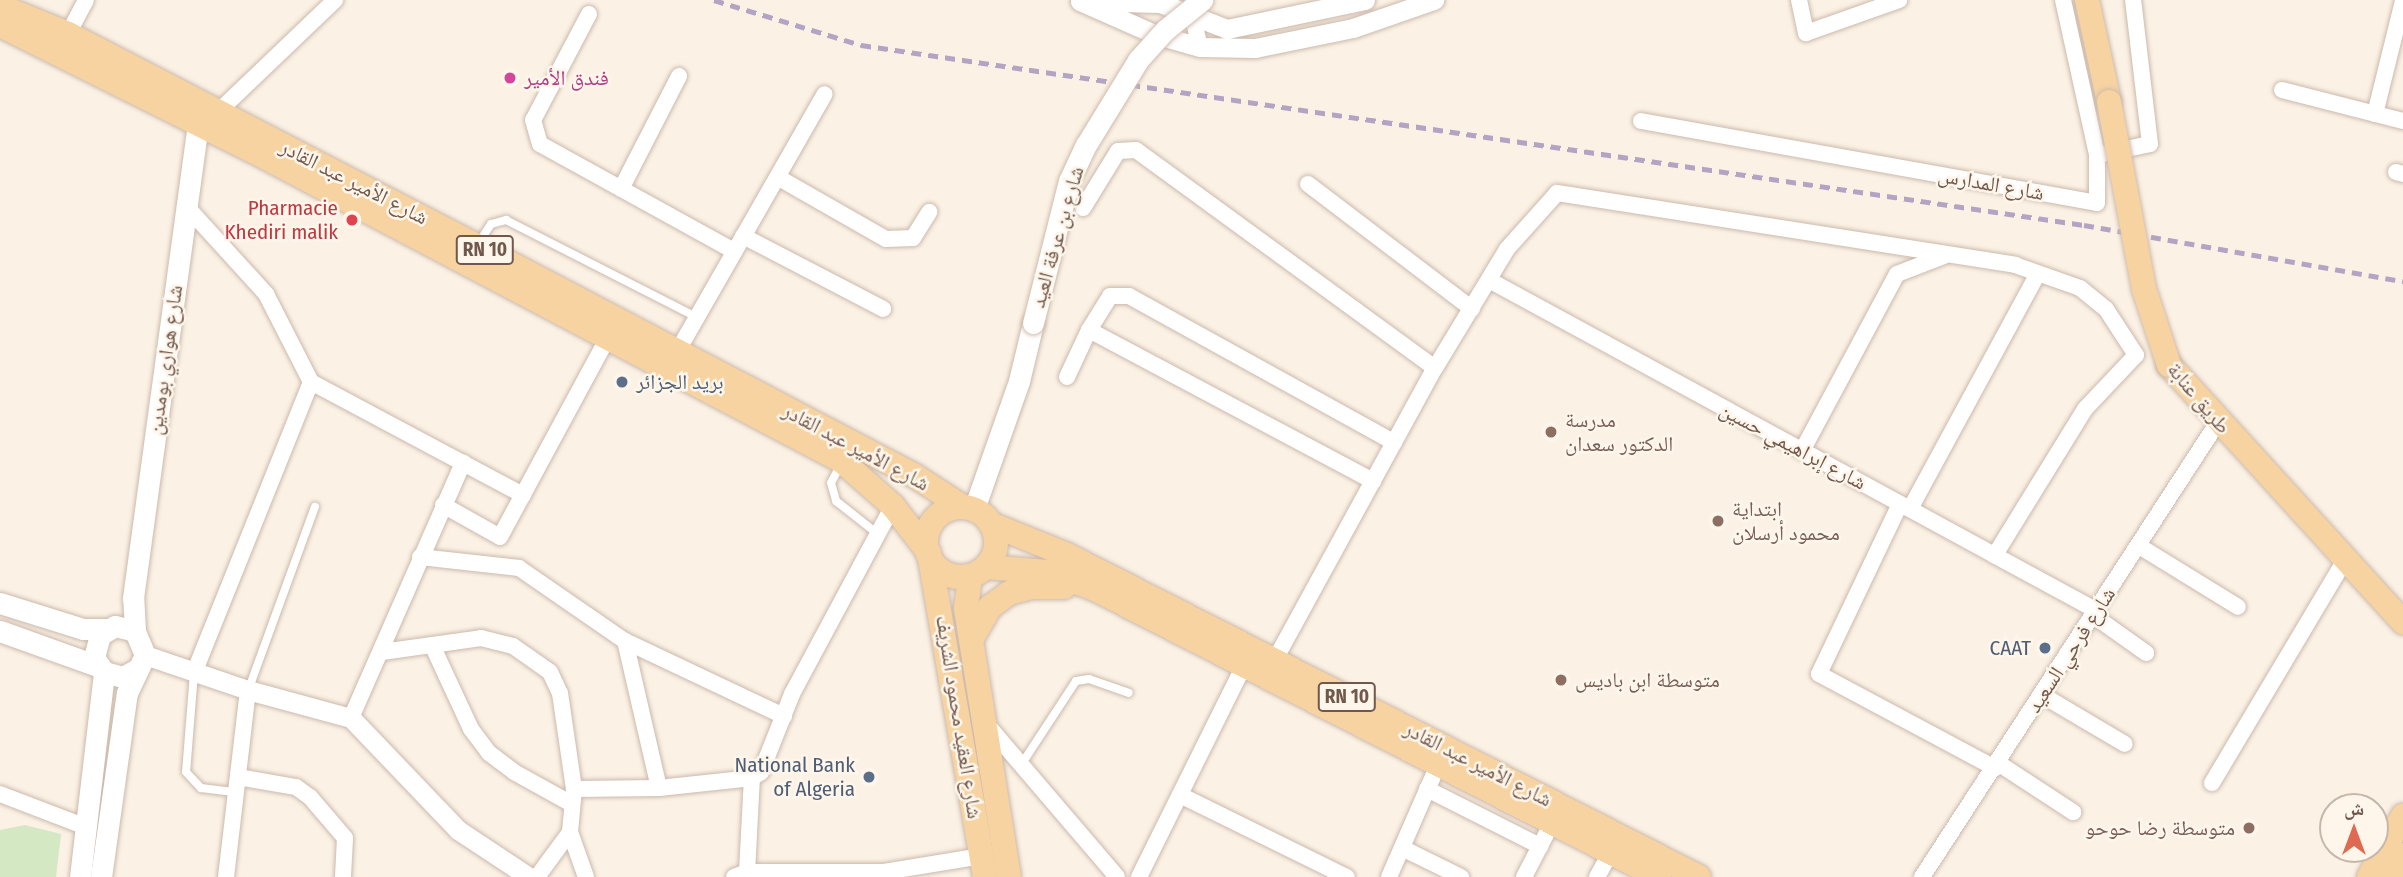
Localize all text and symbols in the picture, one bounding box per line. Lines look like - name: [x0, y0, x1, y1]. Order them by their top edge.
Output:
- place label: فندق الأمير: [524, 65, 609, 91]
- marker: فندق الأمير: [502, 70, 518, 86]
- street label: شارع الأمير عبد القادر: [276, 134, 432, 230]
- street label: شارع المدارس: [1936, 162, 2046, 206]
- street label: شارع بن عرفة العيد: [1025, 163, 1089, 311]
- place label: Pharmacie Khediri malik: [224, 195, 338, 245]
- marker: Pharmacie Khediri malik: [344, 212, 360, 228]
- road number: RN 10: [455, 234, 515, 266]
- street label: شارع هواري بومدين: [142, 283, 188, 437]
- street label: طريق عنابة: [2162, 357, 2236, 439]
- place label: بريد الجزائر: [636, 369, 724, 395]
- marker: بريد الجزائر: [614, 374, 630, 390]
- street label: شارع إبراهيمي حسين: [1715, 397, 1871, 495]
- street label: شارع الأمير عبد القادر: [778, 398, 934, 496]
- place label: مدرسة الدكتور سعدان: [1565, 407, 1673, 457]
- marker: مدرسة الدكتور سعدان: [1543, 424, 1559, 440]
- place label: ابتداية محمود أرسلان: [1732, 496, 1840, 546]
- marker: ابتداية محمود أرسلان: [1710, 513, 1726, 529]
- street label: شارع فرحي السعيد: [2021, 583, 2121, 717]
- street label: شارع العقيد محمود الشريف: [930, 614, 988, 820]
- place label: CAAT: [1990, 635, 2031, 661]
- marker: CAAT: [2037, 640, 2053, 656]
- place label: متوسطة ابن باديس: [1575, 667, 1720, 693]
- marker: متوسطة ابن باديس: [1553, 672, 1569, 688]
- road number: RN 10: [1317, 682, 1377, 712]
- street label: شارع الأمير عبد القادر: [1400, 716, 1556, 812]
- place label: National Bank of Algeria: [735, 752, 855, 802]
- marker: National Bank of Algeria: [861, 769, 877, 785]
- north arrow: [2319, 793, 2389, 863]
- text: ش: [2344, 797, 2364, 820]
- place label: متوسطة رضا حوحو: [2085, 815, 2235, 841]
- marker: متوسطة رضا حوحو: [2241, 820, 2257, 836]

